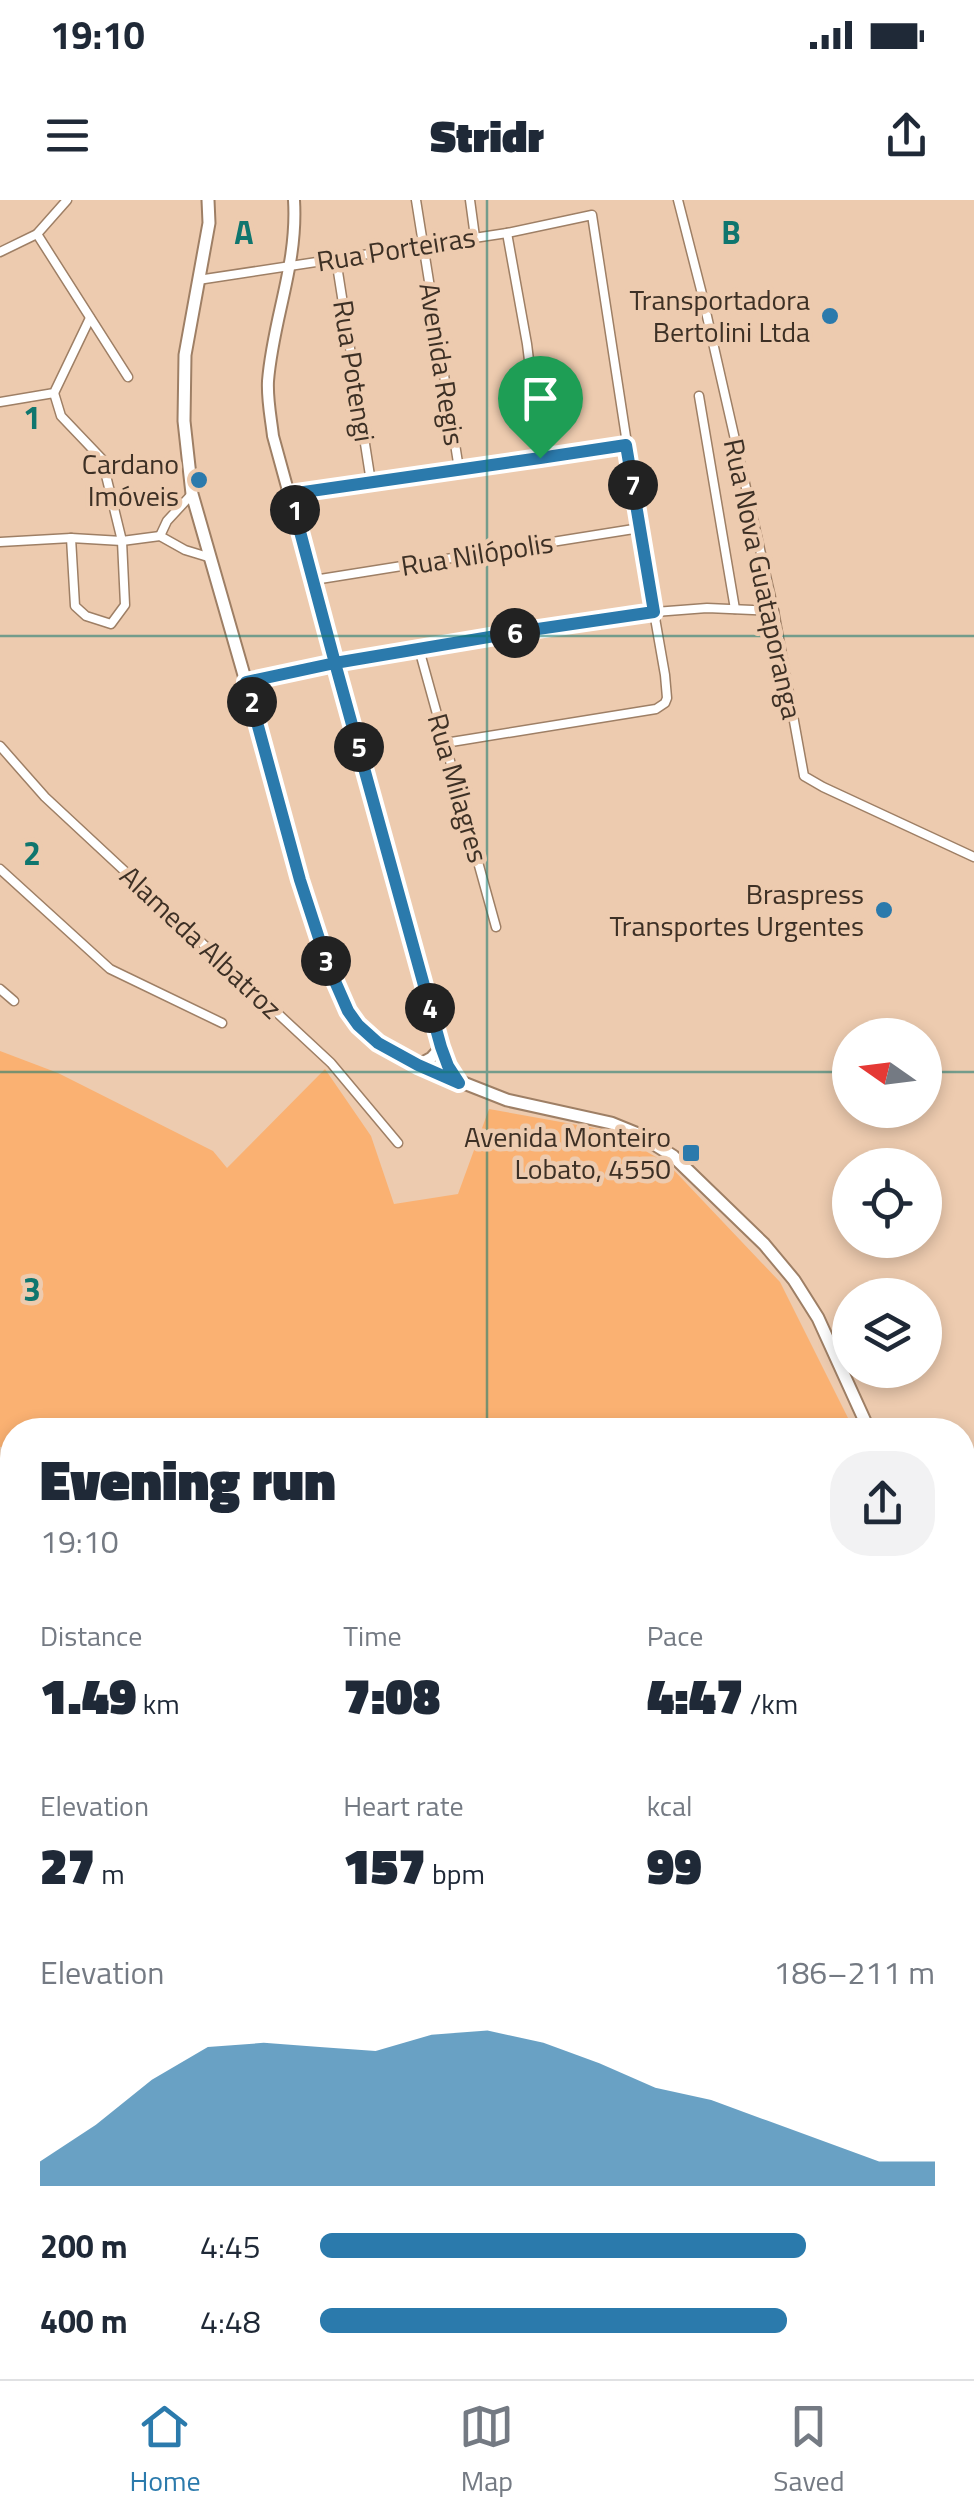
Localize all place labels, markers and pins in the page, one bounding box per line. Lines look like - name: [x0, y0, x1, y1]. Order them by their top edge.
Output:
- place label: Transportadora Bertolini Ltda: [630, 278, 810, 353]
- marker: Transportadora Bertolini Ltda: [819, 305, 841, 327]
- pin: [498, 356, 583, 459]
- place label: Cardano Imóveis: [82, 442, 179, 517]
- pin: 7: [608, 460, 658, 510]
- marker: Cardano Imóveis: [188, 469, 210, 491]
- pin: 1: [270, 485, 320, 535]
- pin: 6: [490, 608, 540, 658]
- pin: 2: [227, 677, 277, 727]
- pin: 5: [334, 722, 384, 772]
- place label: Braspress Transportes Urgentes: [610, 872, 864, 947]
- marker: Braspress Transportes Urgentes: [873, 899, 895, 921]
- pin: 3: [301, 936, 351, 986]
- pin: 4: [405, 983, 455, 1033]
- place label: Avenida Monteiro Lobato, 4550: [464, 1115, 671, 1190]
- marker: Avenida Monteiro Lobato, 4550: [680, 1142, 702, 1164]

